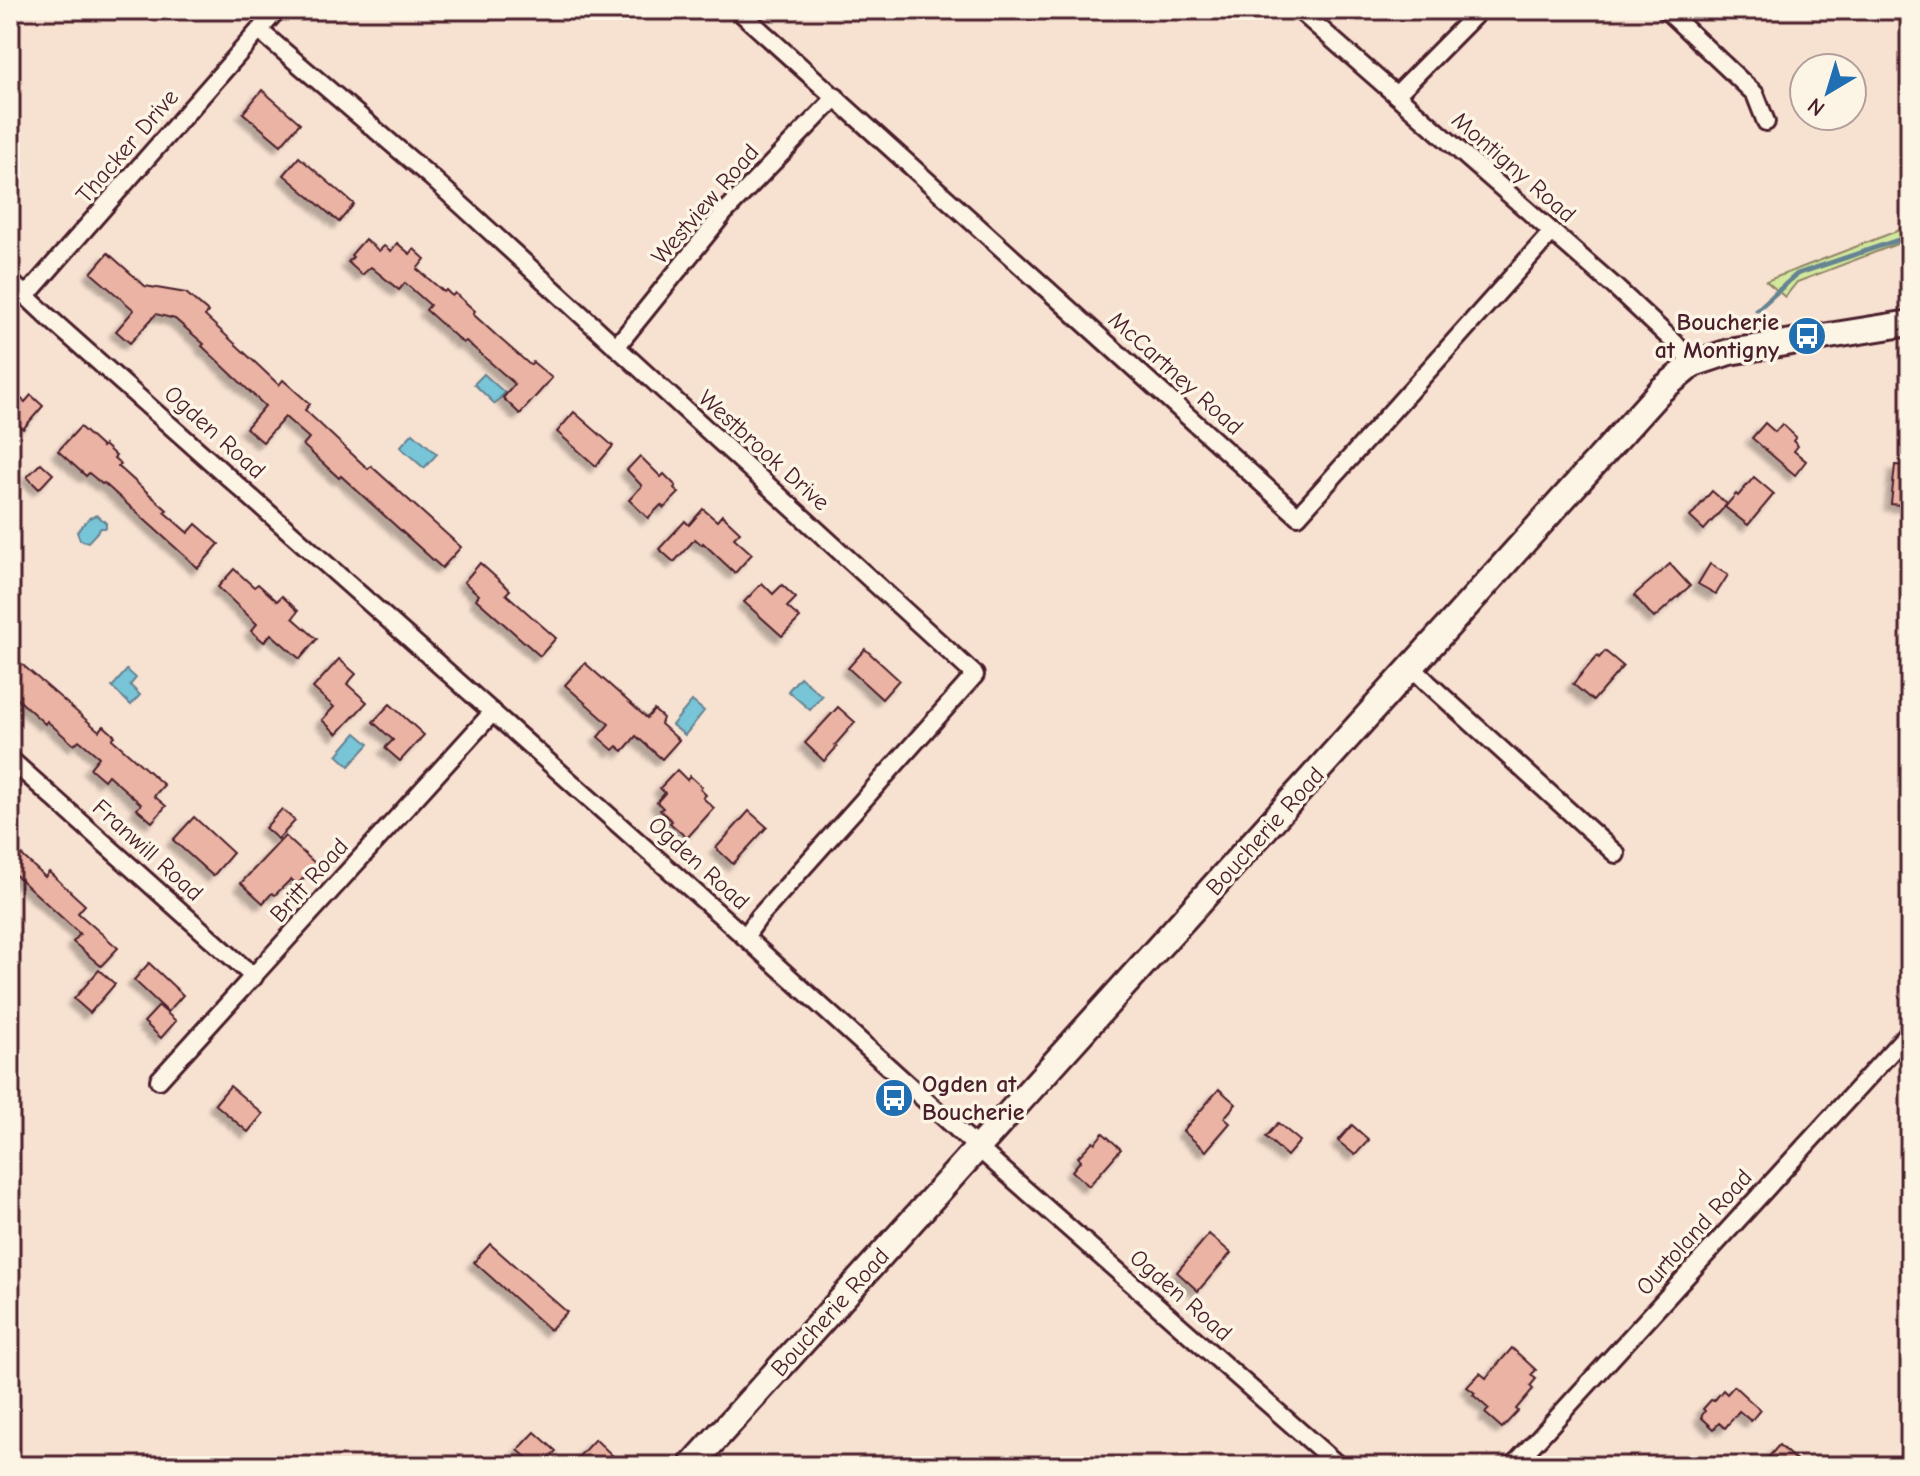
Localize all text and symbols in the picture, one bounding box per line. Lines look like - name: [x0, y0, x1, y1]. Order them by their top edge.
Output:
- north arrow: [1788, 52, 1868, 132]
- street label: Thacker Drive: [70, 83, 184, 209]
- text: N: [1803, 92, 1830, 122]
- street label: Montigny Road: [1446, 106, 1582, 228]
- street label: Westview Road: [645, 138, 765, 270]
- street label: McCartney Road: [1103, 305, 1249, 441]
- place label: Boucherie at Montigny: [1655, 308, 1779, 364]
- bus stop icon: Boucherie at Montigny: [1786, 315, 1828, 357]
- street label: Ogden Road: [159, 379, 271, 485]
- street label: Westbrook Drive: [693, 384, 835, 516]
- street label: Boucherie Road: [1200, 761, 1330, 901]
- street label: Franwill Road: [87, 793, 209, 907]
- street label: Ogden Road: [643, 810, 755, 916]
- street label: Britt Road: [264, 832, 354, 928]
- place label: Ogden at Boucherie: [922, 1070, 1025, 1126]
- bus stop icon: Ogden at Boucherie: [873, 1077, 915, 1119]
- street label: Ourtoland Road: [1630, 1163, 1758, 1301]
- street label: Boucherie Road: [765, 1242, 895, 1382]
- street label: Ogden Road: [1124, 1243, 1238, 1347]

